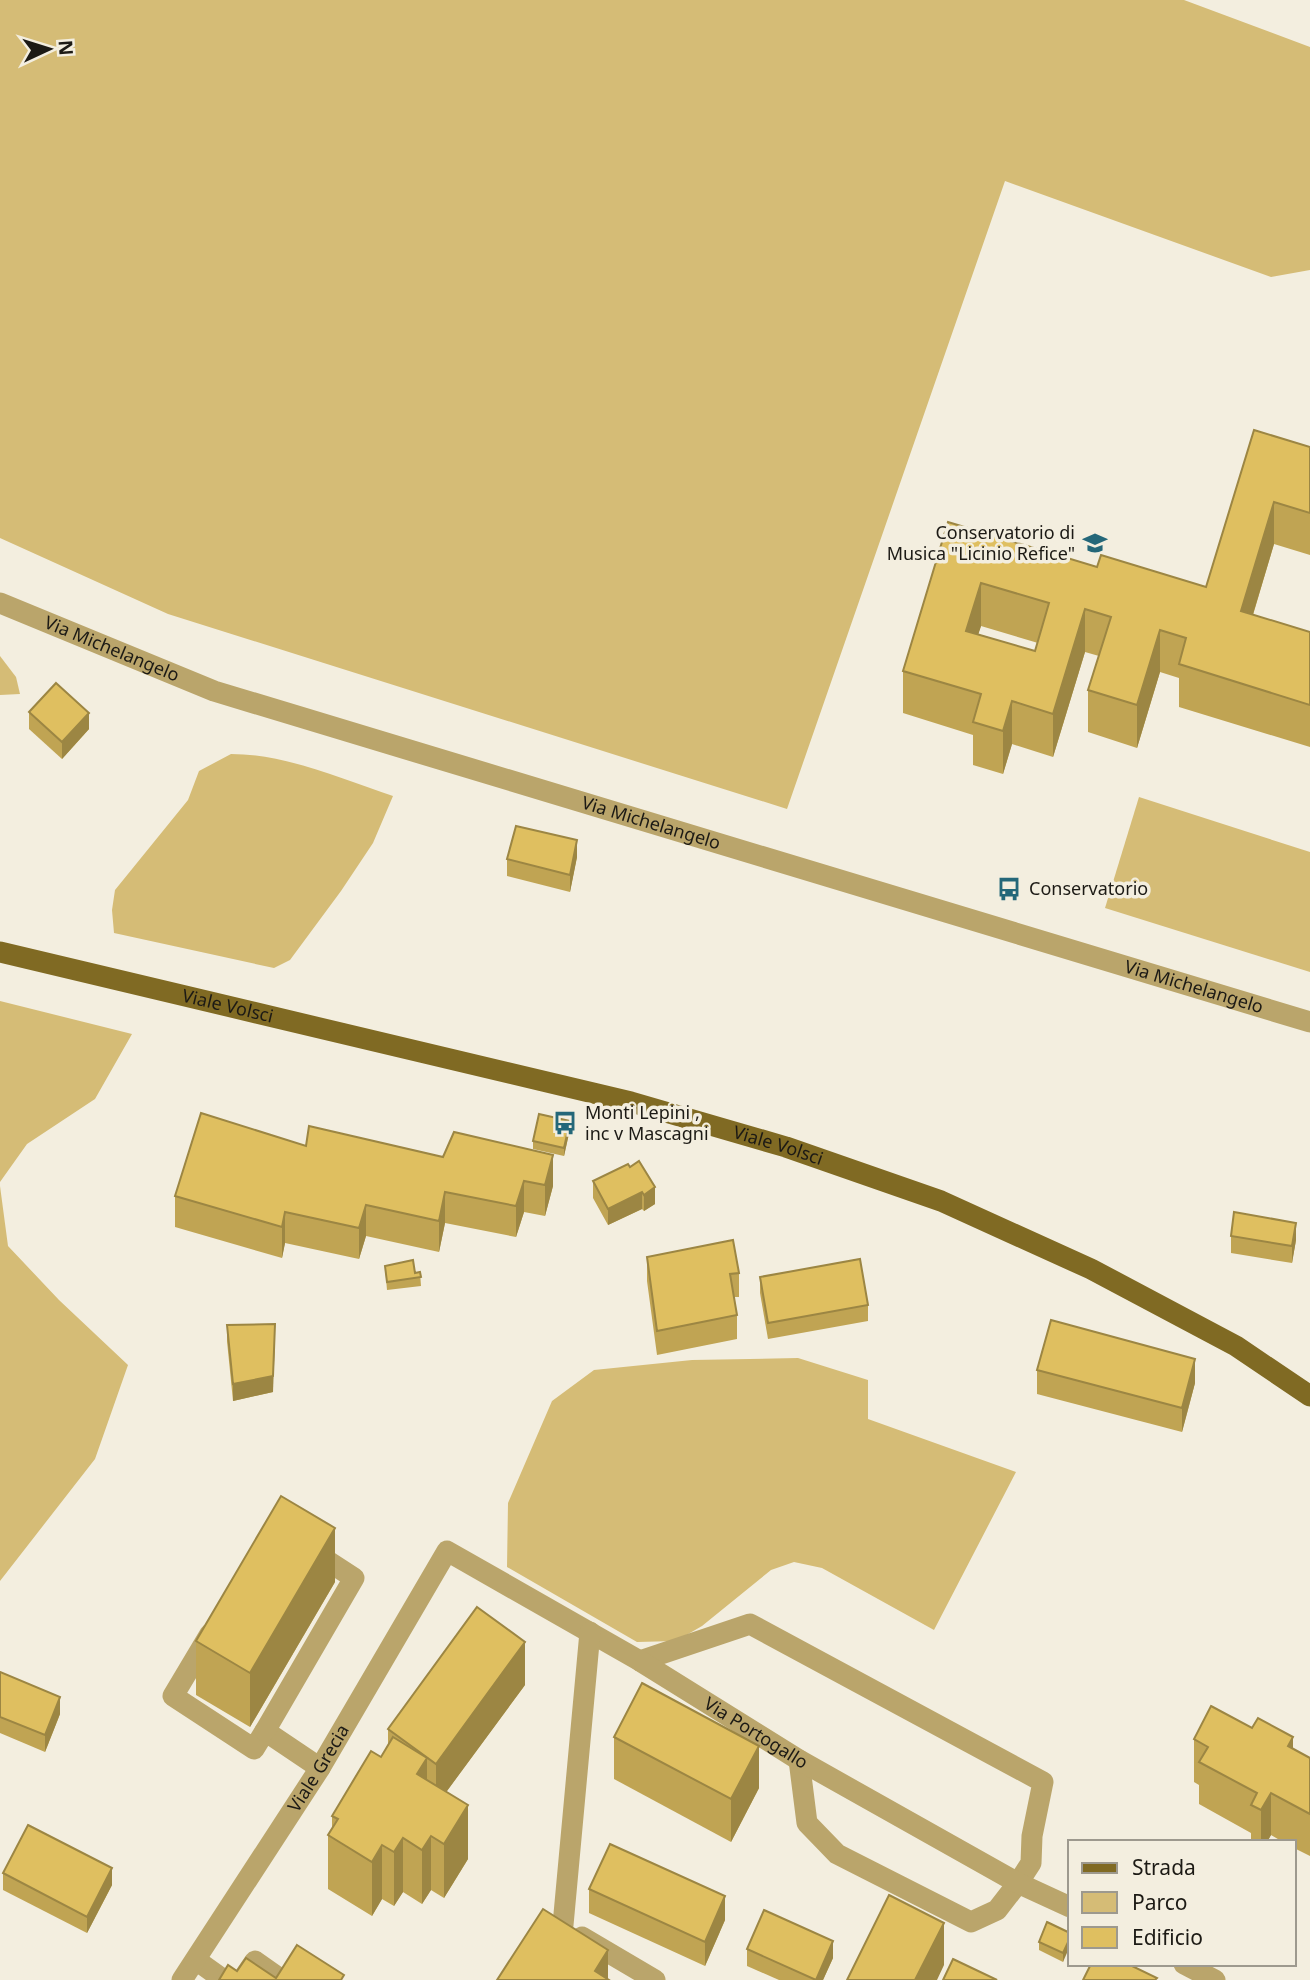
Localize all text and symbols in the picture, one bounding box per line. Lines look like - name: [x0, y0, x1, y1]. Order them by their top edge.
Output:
- north arrow: [14, 14, 84, 84]
- text: N: [52, 39, 79, 56]
- place label: Conservatorio di Musica "Licinio Refice": [887, 520, 1075, 565]
- school or university icon: Conservatorio di Musica "Licinio Refice": [1081, 529, 1109, 557]
- street label: Via Michelangelo: [41, 610, 183, 687]
- street label: Via Michelangelo: [579, 790, 724, 854]
- bus stop icon: Conservatorio: [995, 875, 1023, 903]
- place label: Conservatorio: [1029, 876, 1148, 900]
- street label: Via Michelangelo: [1122, 954, 1267, 1018]
- street label: Viale Volsci: [180, 983, 276, 1028]
- place label: Monti Lepini , inc v Mascagni: [585, 1100, 709, 1145]
- bus stop icon: Monti Lepini , inc v Mascagni: [551, 1109, 579, 1137]
- street label: Viale Volsci: [731, 1119, 827, 1170]
- street label: Via Portogallo: [700, 1691, 813, 1774]
- street label: Viale Grecia: [282, 1720, 354, 1816]
- legend: [1068, 1840, 1296, 1966]
- text: Strada: [1132, 1853, 1196, 1881]
- text: Parco: [1132, 1888, 1188, 1916]
- text: Edificio: [1132, 1923, 1203, 1951]

